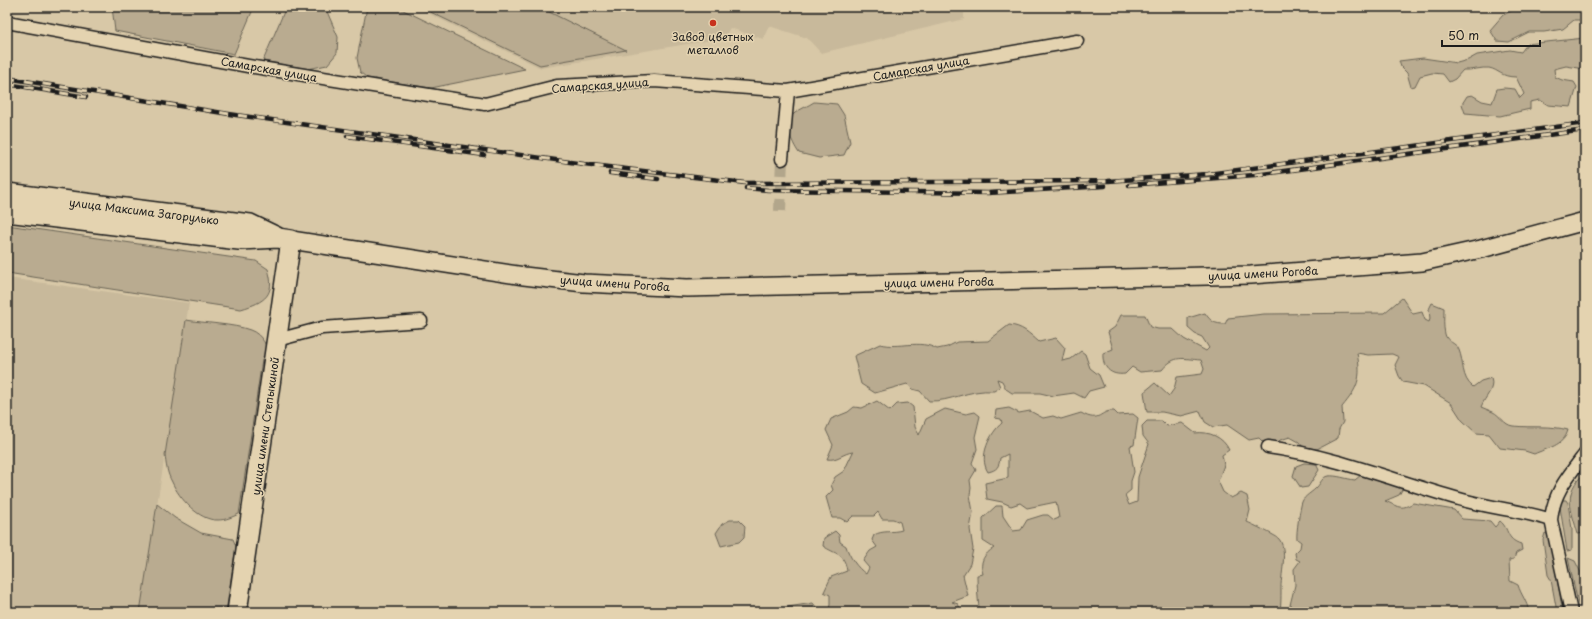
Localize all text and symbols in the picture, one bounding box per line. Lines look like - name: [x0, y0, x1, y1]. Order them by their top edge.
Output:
- marker: Завод цветных металлов: [708, 18, 718, 28]
- scale bar: [1442, 22, 1540, 48]
- text: 50 m: [1448, 26, 1479, 44]
- place label: Завод цветных металлов: [672, 28, 754, 58]
- street label: Самарская улица: [872, 51, 971, 85]
- street label: Самарская улица: [220, 52, 319, 86]
- street label: Самарская улица: [551, 73, 649, 97]
- street label: улица Максима Загорулько: [68, 193, 220, 229]
- street label: улица имени Рогова: [1208, 262, 1319, 284]
- street label: улица имени Рогова: [559, 271, 671, 295]
- street label: улица имени Рогова: [884, 273, 994, 291]
- street label: улица имени Степыкиной: [247, 356, 283, 496]

